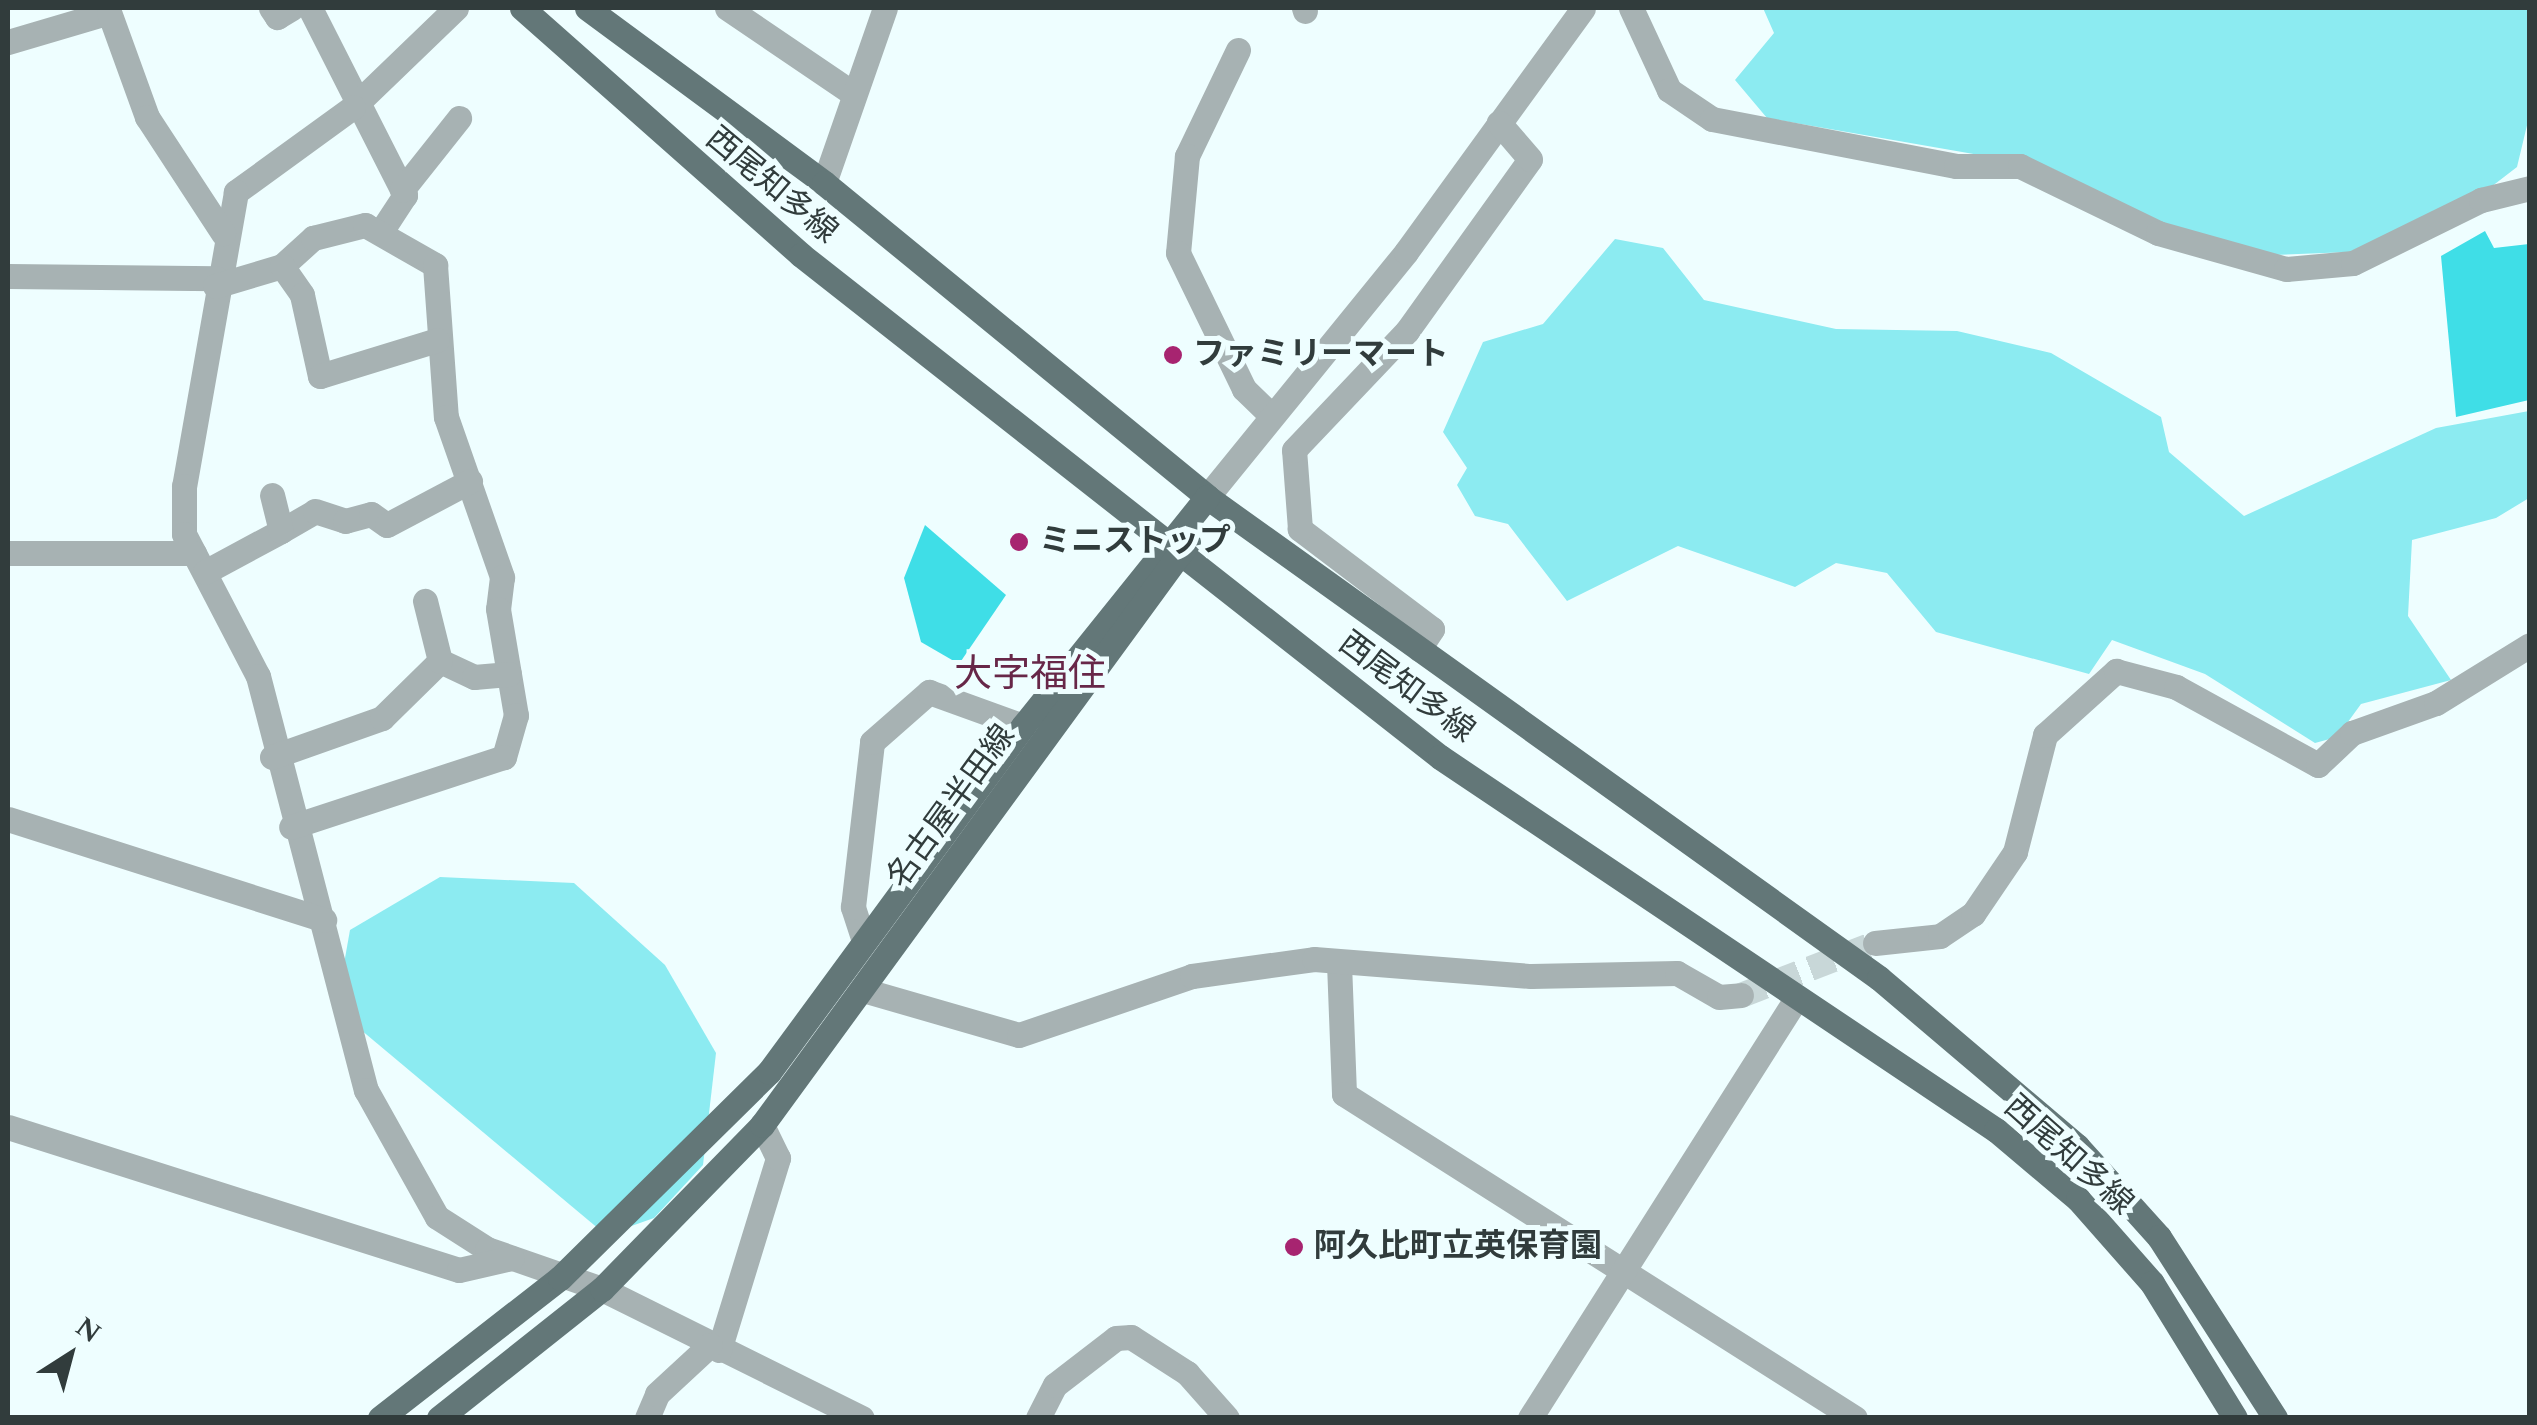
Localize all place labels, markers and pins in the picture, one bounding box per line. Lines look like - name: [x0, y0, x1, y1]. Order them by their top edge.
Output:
- place label: ファミリーマート: [1193, 336, 1449, 374]
- marker: ファミリーマート: [1162, 344, 1184, 366]
- place label: ミニストップ: [1039, 523, 1231, 561]
- marker: ミニストップ: [1008, 531, 1030, 553]
- place label: 阿久比町立英保育園: [1314, 1228, 1602, 1266]
- marker: 阿久比町立英保育園: [1283, 1236, 1305, 1258]

